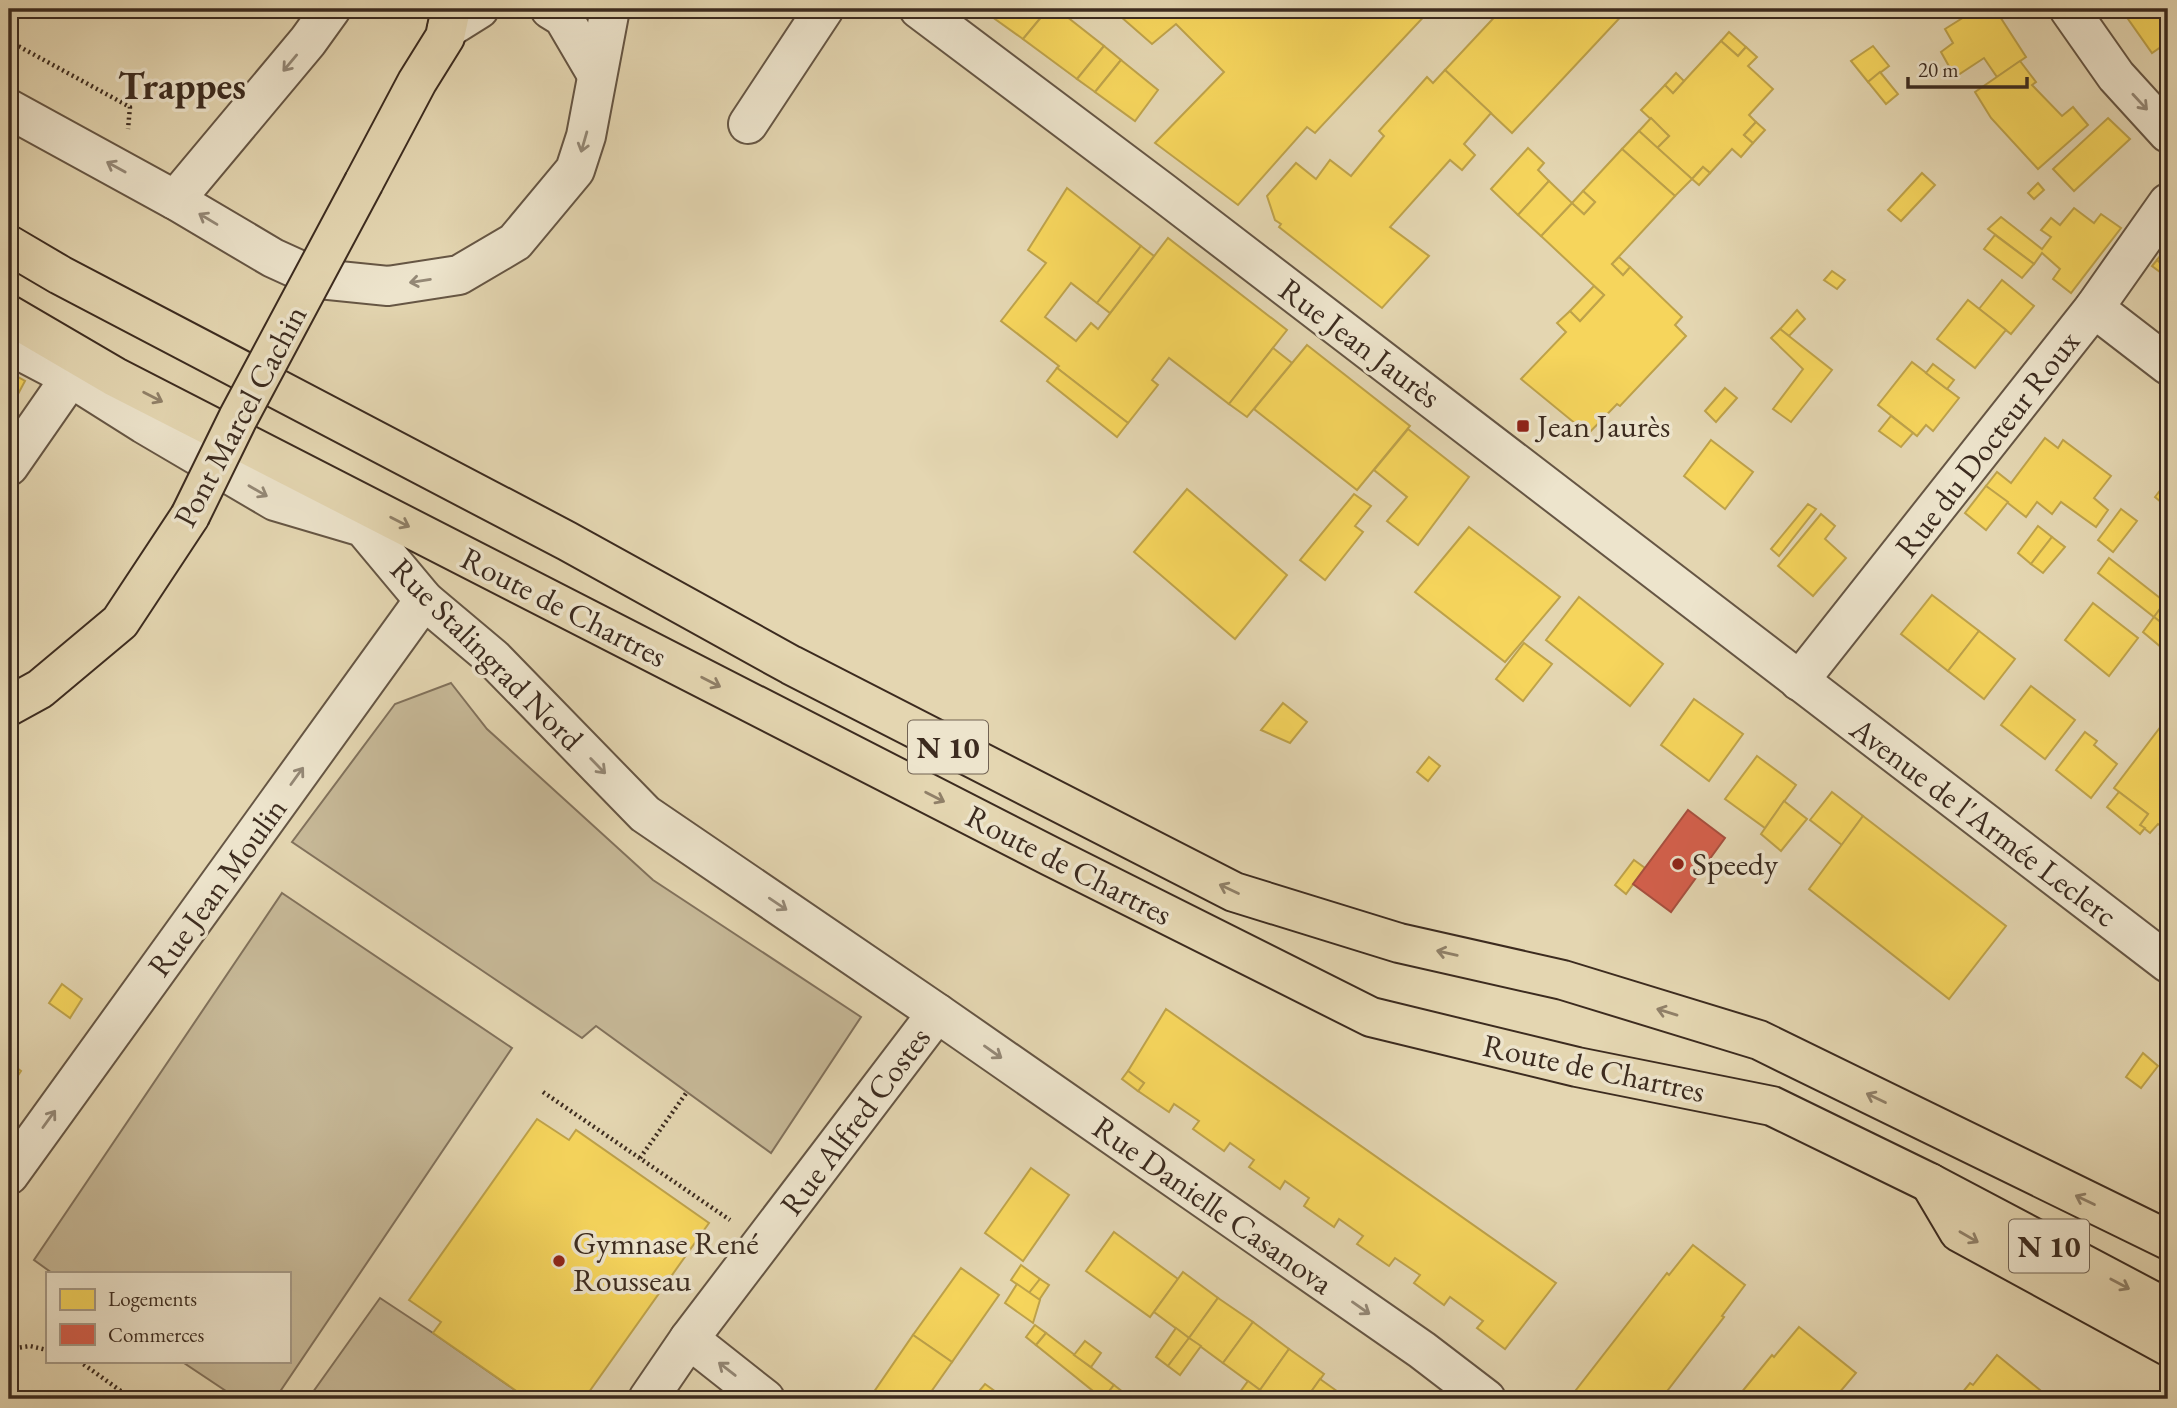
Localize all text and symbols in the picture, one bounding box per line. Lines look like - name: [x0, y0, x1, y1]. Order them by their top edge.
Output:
- scale bar: [1908, 46, 2026, 90]
- one-way arrow: [282, 53, 297, 71]
- text: 20 m: [1918, 56, 1959, 83]
- district label: Trappes: [118, 61, 246, 110]
- one-way arrow: [2132, 93, 2148, 111]
- one-way arrow: [576, 131, 589, 153]
- one-way arrow: [106, 160, 126, 174]
- one-way arrow: [199, 212, 219, 226]
- street label: Rue Jean Jaurès: [1271, 268, 1449, 418]
- one-way arrow: [409, 275, 432, 288]
- street label: Pont Marcel Cachin: [164, 298, 316, 534]
- street label: Rue du Docteur Roux: [1885, 322, 2089, 566]
- one-way arrow: [142, 390, 163, 404]
- place label: Jean Jaurès: [1534, 405, 1670, 447]
- marker: Jean Jaurès: [1515, 418, 1531, 434]
- one-way arrow: [247, 484, 267, 498]
- one-way arrow: [389, 516, 409, 530]
- street label: Route de Chartres: [454, 537, 674, 677]
- street label: Rue Stalingrad Nord: [381, 548, 593, 760]
- one-way arrow: [700, 676, 721, 689]
- street label: Avenue de l'Armée Leclerc: [1841, 707, 2126, 936]
- road number: N 10: [908, 720, 988, 774]
- one-way arrow: [590, 757, 607, 774]
- one-way arrow: [290, 767, 304, 786]
- street label: Rue Jean Moulin: [138, 789, 296, 985]
- one-way arrow: [924, 791, 945, 805]
- street label: Route de Chartres: [959, 795, 1179, 935]
- place label: Speedy: [1692, 843, 1779, 885]
- marker: Speedy: [1670, 856, 1686, 872]
- one-way arrow: [1219, 882, 1240, 895]
- one-way arrow: [768, 897, 787, 911]
- one-way arrow: [1436, 946, 1459, 960]
- one-way arrow: [1656, 1004, 1678, 1017]
- street label: Rue Alfred Costes: [770, 1018, 940, 1224]
- street label: Route de Chartres: [1479, 1024, 1709, 1112]
- one-way arrow: [983, 1045, 1002, 1059]
- one-way arrow: [1866, 1091, 1887, 1105]
- street label: Rue Danielle Casanova: [1085, 1106, 1342, 1304]
- one-way arrow: [42, 1110, 56, 1129]
- one-way arrow: [2075, 1193, 2096, 1206]
- road number: N 10: [2009, 1220, 2089, 1272]
- place label: Gymnase René Rousseau: [573, 1222, 759, 1301]
- one-way arrow: [1959, 1230, 1979, 1244]
- marker: Gymnase René Rousseau: [551, 1253, 567, 1269]
- legend: [46, 1272, 290, 1362]
- one-way arrow: [2110, 1277, 2130, 1291]
- text: Logements: [108, 1285, 197, 1312]
- one-way arrow: [1351, 1301, 1370, 1315]
- text: Commerces: [108, 1321, 205, 1348]
- one-way arrow: [719, 1362, 737, 1377]

